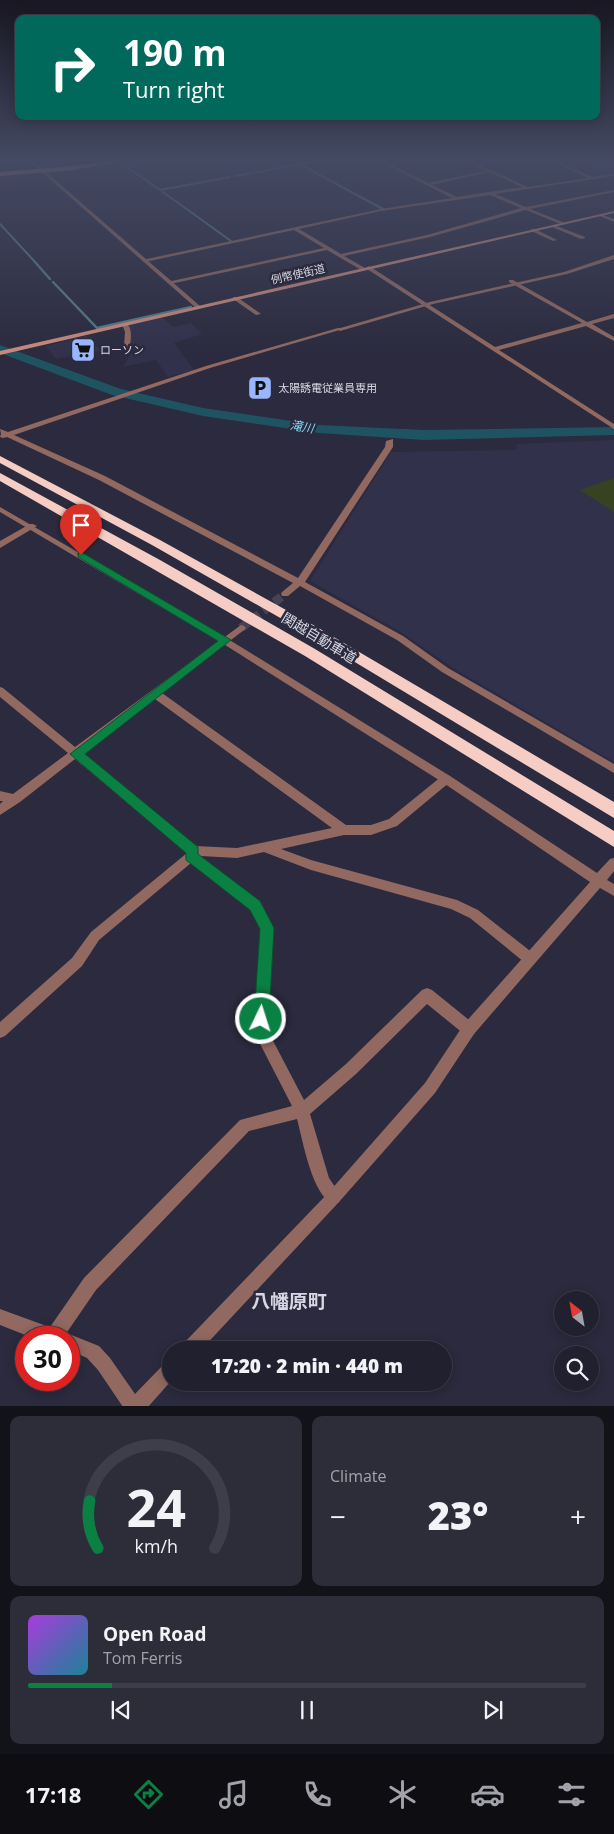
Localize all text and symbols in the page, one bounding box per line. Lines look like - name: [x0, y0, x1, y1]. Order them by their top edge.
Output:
- text: 190 m: [123, 29, 227, 76]
- icon: right: [40, 35, 105, 100]
- text: Turn right: [123, 74, 225, 104]
- street label: 例幣使街道: [269, 260, 326, 287]
- supermarket icon: ローソン: [70, 337, 96, 363]
- place label: ローソン: [100, 342, 144, 357]
- parking icon: 太陽誘電従業員専用: [247, 375, 273, 401]
- place label: 太陽誘電従業員専用: [278, 380, 377, 395]
- water label: 滝川: [289, 416, 317, 437]
- pin: [60, 504, 102, 555]
- icon: arrive: [67, 511, 95, 539]
- street label: 関越自動車道: [278, 608, 360, 667]
- position arrow: [234, 992, 286, 1044]
- district label: 八幡原町: [251, 1288, 327, 1314]
- north arrow: [554, 1291, 599, 1336]
- map controls: [554, 1291, 599, 1391]
- speed limit sign: 30: [15, 1326, 80, 1391]
- button: search: [554, 1346, 599, 1391]
- text: 17:20 · 2 min · 440 m: [211, 1353, 403, 1379]
- text: Climate: [330, 1465, 387, 1487]
- text: 24: [126, 1471, 186, 1542]
- text: 23°: [428, 1489, 488, 1541]
- text: −: [330, 1497, 346, 1535]
- text: +: [570, 1497, 586, 1535]
- text: km/h: [134, 1534, 178, 1558]
- text: Open Road: [103, 1621, 207, 1647]
- text: Tom Ferris: [103, 1647, 182, 1669]
- icon: previous: [107, 1696, 135, 1724]
- icon: pause: [293, 1696, 321, 1724]
- icon: next: [479, 1696, 507, 1724]
- icon: directions: [131, 1777, 166, 1812]
- icon: music: [216, 1777, 251, 1812]
- icon: phone: [300, 1777, 335, 1812]
- icon: climate: [385, 1777, 420, 1812]
- icon: car: [470, 1777, 505, 1812]
- icon: filters: [554, 1777, 589, 1812]
- text: 17:18: [25, 1779, 81, 1809]

